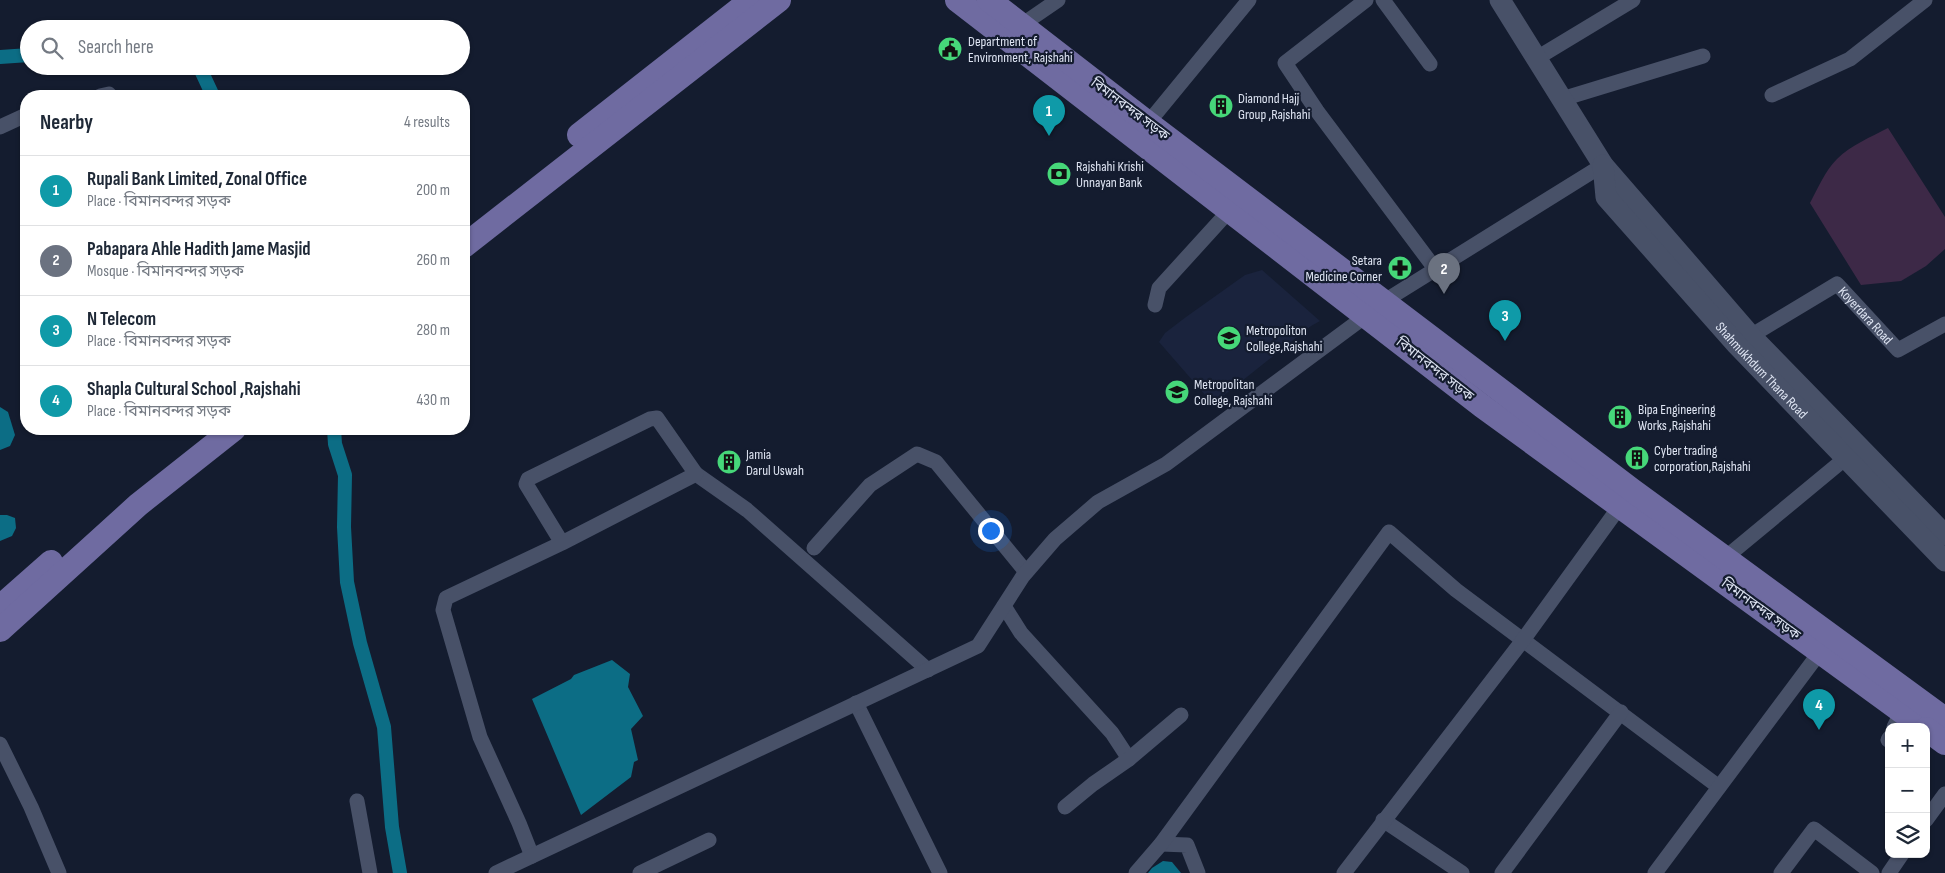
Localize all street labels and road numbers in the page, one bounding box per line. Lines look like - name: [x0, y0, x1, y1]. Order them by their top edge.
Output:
- street label: বিমানবন্দর সড়ক: [1087, 73, 1173, 144]
- street label: Koyerdara Road: [1835, 283, 1897, 348]
- street label: Shahmukhdum Thana Road: [1712, 318, 1812, 422]
- street label: বিমানবন্দর সড়ক: [1392, 333, 1478, 405]
- street label: বিমানবন্দর সড়ক: [1717, 574, 1804, 644]

